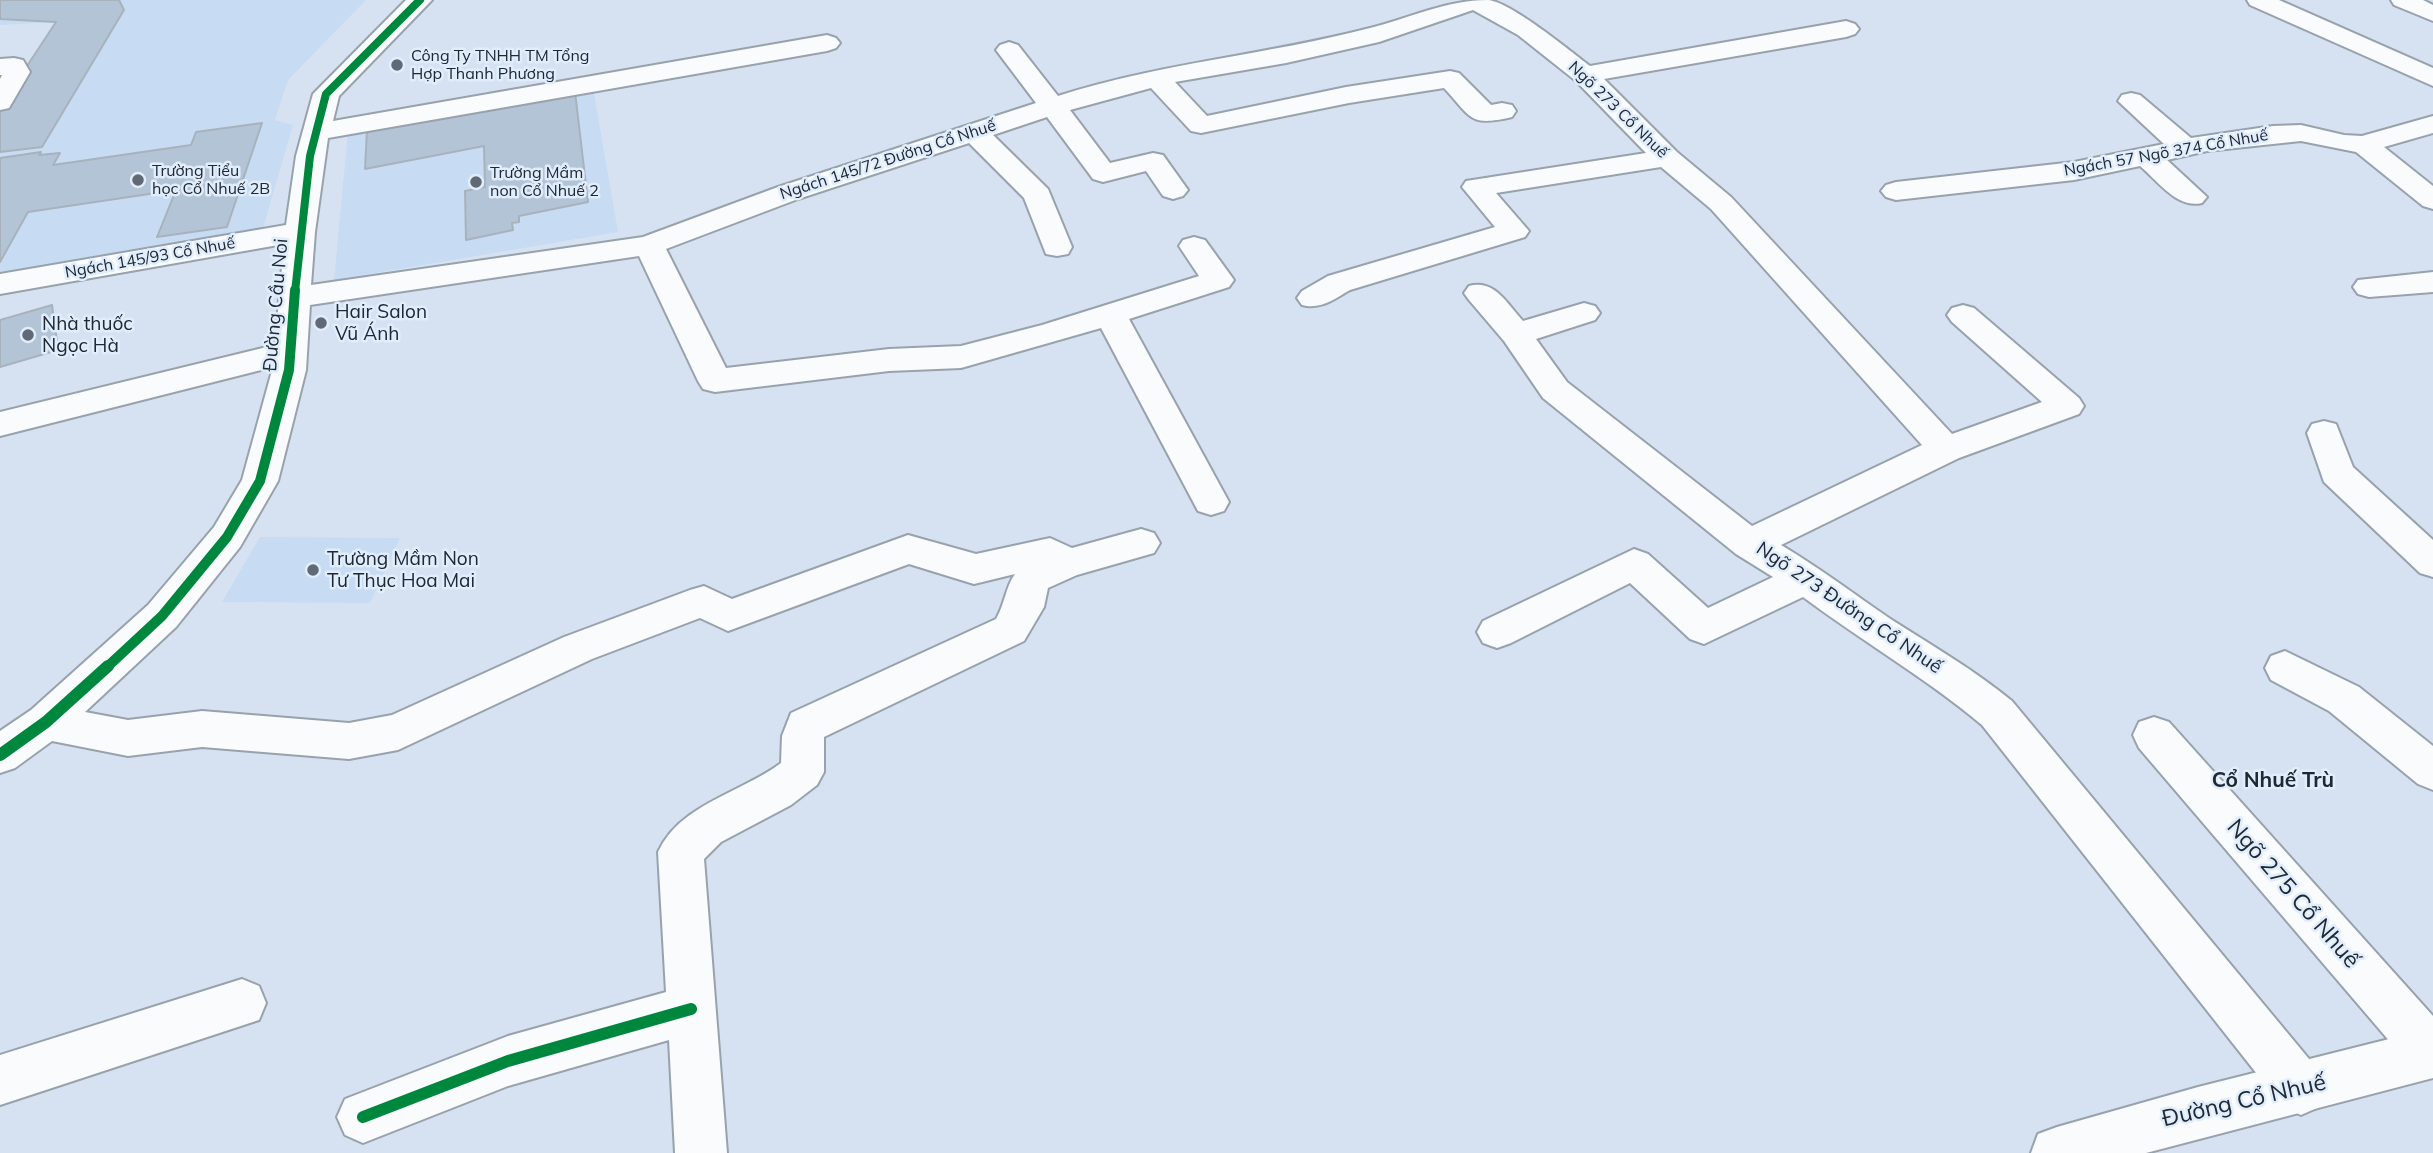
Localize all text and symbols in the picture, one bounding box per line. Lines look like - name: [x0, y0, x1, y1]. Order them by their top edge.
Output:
- place label: Công Ty TNHH TM Tổng Hợp Thanh Phương: [411, 46, 589, 84]
- marker: Công Ty TNHH TM Tổng Hợp Thanh Phương: [389, 57, 405, 73]
- street label: Ngõ 273 Cổ Nhuế: [1564, 58, 1672, 162]
- street label: Ngách 145/72 Đường Cổ Nhuế: [778, 116, 998, 204]
- street label: Ngách 57 Ngõ 374 Cổ Nhuế: [2062, 126, 2270, 180]
- place label: Trường Tiểu học Cổ Nhuế 2B: [152, 161, 270, 199]
- place label: Trường Mầm non Cổ Nhuế 2: [490, 163, 599, 201]
- marker: Trường Tiểu học Cổ Nhuế 2B: [130, 172, 146, 188]
- marker: Trường Mầm non Cổ Nhuế 2: [468, 174, 484, 190]
- street label: Ngách 145/93 Cổ Nhuế: [63, 234, 237, 282]
- street label: Đường Cầu Noi: [259, 238, 293, 372]
- place label: Hair Salon Vũ Ánh: [335, 301, 427, 345]
- place label: Nhà thuốc Ngọc Hà: [42, 313, 133, 357]
- marker: Hair Salon Vũ Ánh: [313, 315, 329, 331]
- marker: Nhà thuốc Ngọc Hà: [20, 327, 36, 343]
- street label: Ngõ 273 Đường Cổ Nhuế: [1752, 537, 1946, 679]
- place label: Trường Mầm Non Tư Thục Hoa Mai: [327, 548, 479, 592]
- marker: Trường Mầm Non Tư Thục Hoa Mai: [305, 562, 321, 578]
- district label: Cổ Nhuế Trù: [2212, 768, 2334, 794]
- street label: Ngõ 275 Cổ Nhuế: [2221, 814, 2365, 974]
- street label: Đường Cổ Nhuế: [2159, 1069, 2329, 1133]

